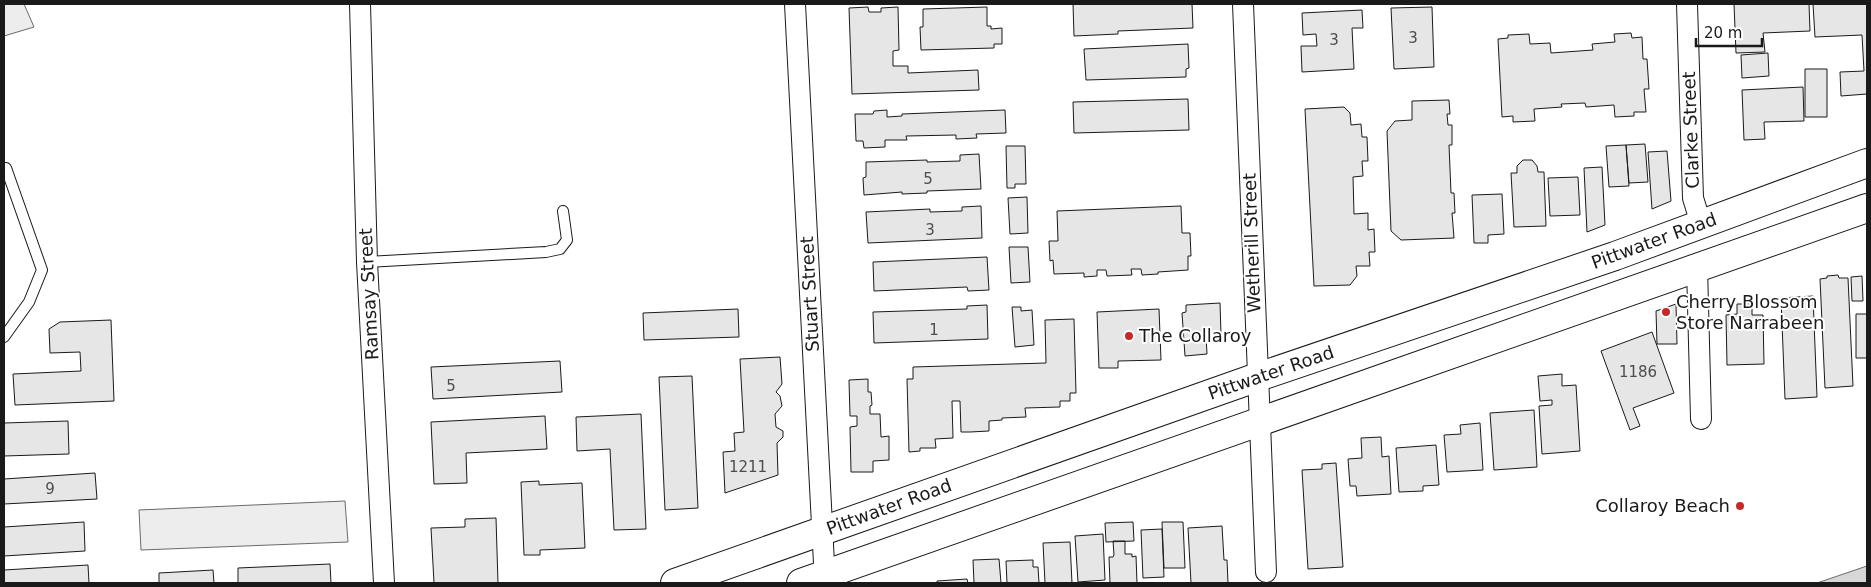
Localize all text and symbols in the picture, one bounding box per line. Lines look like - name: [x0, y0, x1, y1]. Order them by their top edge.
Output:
- scale bar: [1696, 15, 1762, 47]
- text: 20 m: [1704, 24, 1742, 42]
- house number: 3: [1408, 29, 1418, 47]
- house number: 3: [1329, 31, 1339, 49]
- street label: Clarke Street: [1678, 71, 1703, 189]
- house number: 5: [923, 170, 933, 188]
- street label: Wetherill Street: [1239, 173, 1264, 313]
- street label: Pittwater Road: [1588, 208, 1719, 273]
- house number: 3: [925, 221, 935, 239]
- street label: Ramsay Street: [355, 227, 382, 361]
- street label: Stuart Street: [796, 236, 823, 352]
- place label: Cherry Blossom Store Narrabeen: [1676, 291, 1824, 333]
- marker: Cherry Blossom Store Narrabeen: [1660, 306, 1672, 318]
- house number: 1: [929, 321, 939, 339]
- place label: The Collaroy: [1138, 325, 1252, 346]
- marker: The Collaroy: [1123, 330, 1135, 342]
- street label: Pittwater Road: [1205, 341, 1337, 404]
- house number: 1186: [1619, 363, 1657, 381]
- house number: 5: [446, 377, 456, 395]
- house number: 1211: [729, 458, 767, 476]
- street label: Pittwater Road: [823, 474, 954, 539]
- house number: 9: [45, 480, 55, 498]
- place label: Collaroy Beach: [1595, 495, 1730, 516]
- marker: Collaroy Beach: [1734, 500, 1746, 512]

